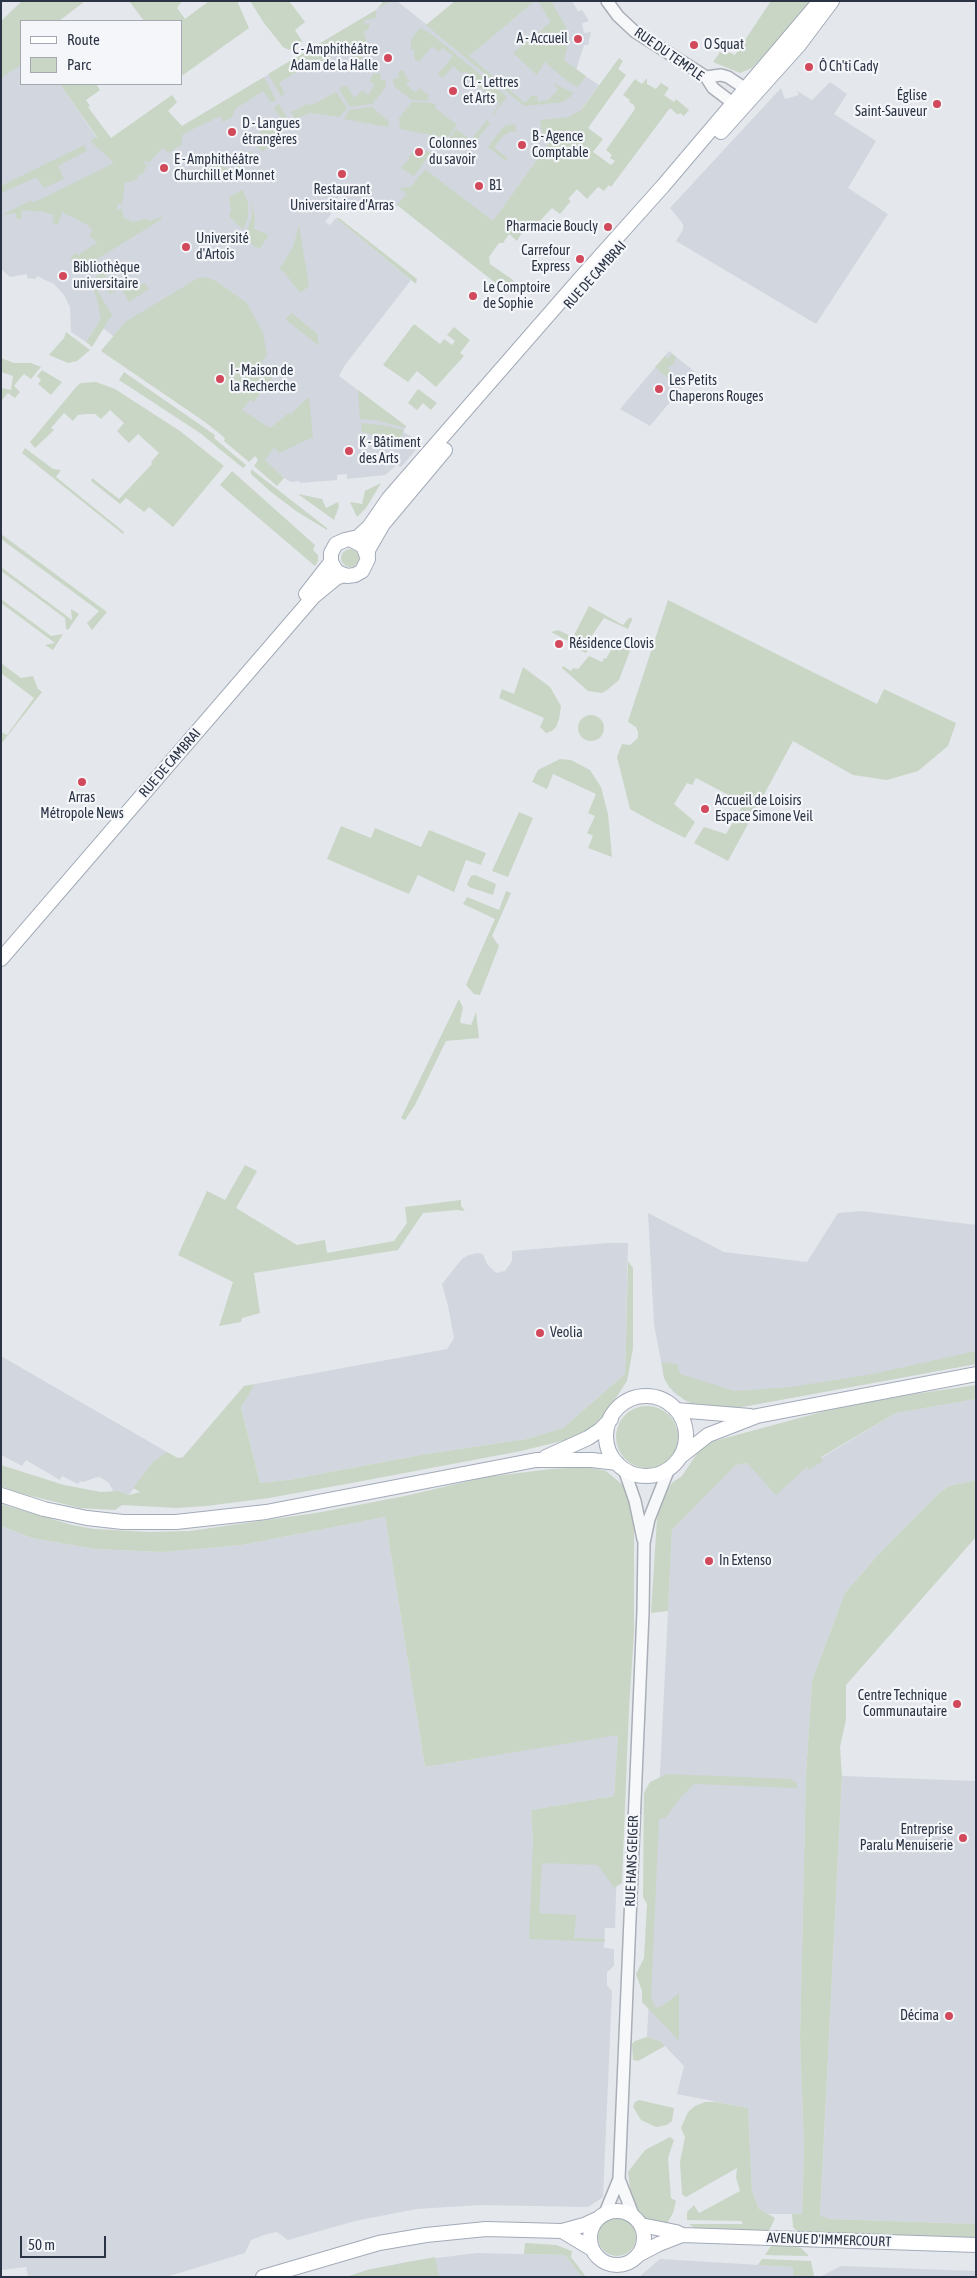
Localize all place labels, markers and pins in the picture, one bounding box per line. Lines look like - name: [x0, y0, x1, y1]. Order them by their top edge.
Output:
- place label: A - Accueil: [517, 31, 568, 47]
- marker: A - Accueil: [572, 33, 584, 45]
- place label: O Squat: [704, 37, 744, 53]
- marker: O Squat: [688, 39, 700, 51]
- place label: C - Amphithéâtre Adam de la Halle: [291, 42, 378, 74]
- marker: C - Amphithéâtre Adam de la Halle: [382, 52, 394, 64]
- place label: Ô Ch'ti Cady: [819, 59, 879, 75]
- marker: Ô Ch'ti Cady: [803, 61, 815, 73]
- place label: C1 - Lettres et Arts: [463, 75, 518, 108]
- marker: C1 - Lettres et Arts: [447, 85, 459, 97]
- place label: Église Saint-Sauveur: [855, 88, 927, 120]
- marker: Église Saint-Sauveur: [931, 98, 943, 110]
- place label: D - Langues étrangères: [242, 116, 300, 148]
- marker: D - Langues étrangères: [226, 126, 238, 138]
- place label: B - Agence Comptable: [532, 129, 589, 162]
- place label: Colonnes du savoir: [429, 136, 477, 168]
- marker: B - Agence Comptable: [516, 139, 528, 151]
- marker: Colonnes du savoir: [413, 146, 425, 158]
- place label: E - Amphithéâtre Churchill et Monnet: [174, 152, 275, 184]
- marker: E - Amphithéâtre Churchill et Monnet: [158, 162, 170, 174]
- marker: Restaurant Universitaire d'Arras: [336, 168, 348, 180]
- place label: B1: [489, 178, 502, 194]
- marker: B1: [473, 180, 485, 192]
- place label: Restaurant Universitaire d'Arras: [290, 182, 394, 214]
- place label: Pharmacie Boucly: [506, 219, 598, 235]
- marker: Pharmacie Boucly: [602, 221, 614, 233]
- place label: Université d'Artois: [196, 231, 249, 264]
- marker: Université d'Artois: [180, 241, 192, 253]
- place label: Carrefour Express: [521, 243, 570, 276]
- marker: Carrefour Express: [574, 253, 586, 265]
- place label: Bibliothèque universitaire: [73, 260, 140, 292]
- marker: Bibliothèque universitaire: [57, 270, 69, 282]
- place label: Le Comptoire de Sophie: [483, 280, 550, 312]
- marker: Le Comptoire de Sophie: [467, 290, 479, 302]
- place label: I - Maison de la Recherche: [230, 363, 296, 396]
- marker: I - Maison de la Recherche: [214, 373, 226, 385]
- place label: Les Petits Chaperons Rouges: [669, 373, 763, 406]
- marker: Les Petits Chaperons Rouges: [653, 383, 665, 395]
- place label: K - Bâtiment des Arts: [359, 435, 421, 468]
- marker: K - Bâtiment des Arts: [343, 445, 355, 457]
- place label: Résidence Clovis: [569, 636, 654, 652]
- marker: Résidence Clovis: [553, 638, 565, 650]
- marker: Arras Métropole News: [76, 776, 88, 788]
- place label: Arras Métropole News: [40, 790, 124, 822]
- place label: Accueil de Loisirs Espace Simone Veil: [715, 793, 813, 826]
- marker: Accueil de Loisirs Espace Simone Veil: [699, 803, 711, 815]
- place label: Veolia: [550, 1325, 583, 1341]
- marker: Veolia: [534, 1327, 546, 1339]
- place label: In Extenso: [719, 1553, 771, 1569]
- marker: In Extenso: [703, 1555, 715, 1567]
- place label: Centre Technique Communautaire: [858, 1688, 947, 1720]
- marker: Centre Technique Communautaire: [951, 1698, 963, 1710]
- place label: Entreprise Paralu Menuiserie: [860, 1822, 953, 1854]
- marker: Entreprise Paralu Menuiserie: [957, 1832, 969, 1844]
- place label: Décima: [900, 2008, 939, 2024]
- marker: Décima: [943, 2010, 955, 2022]

